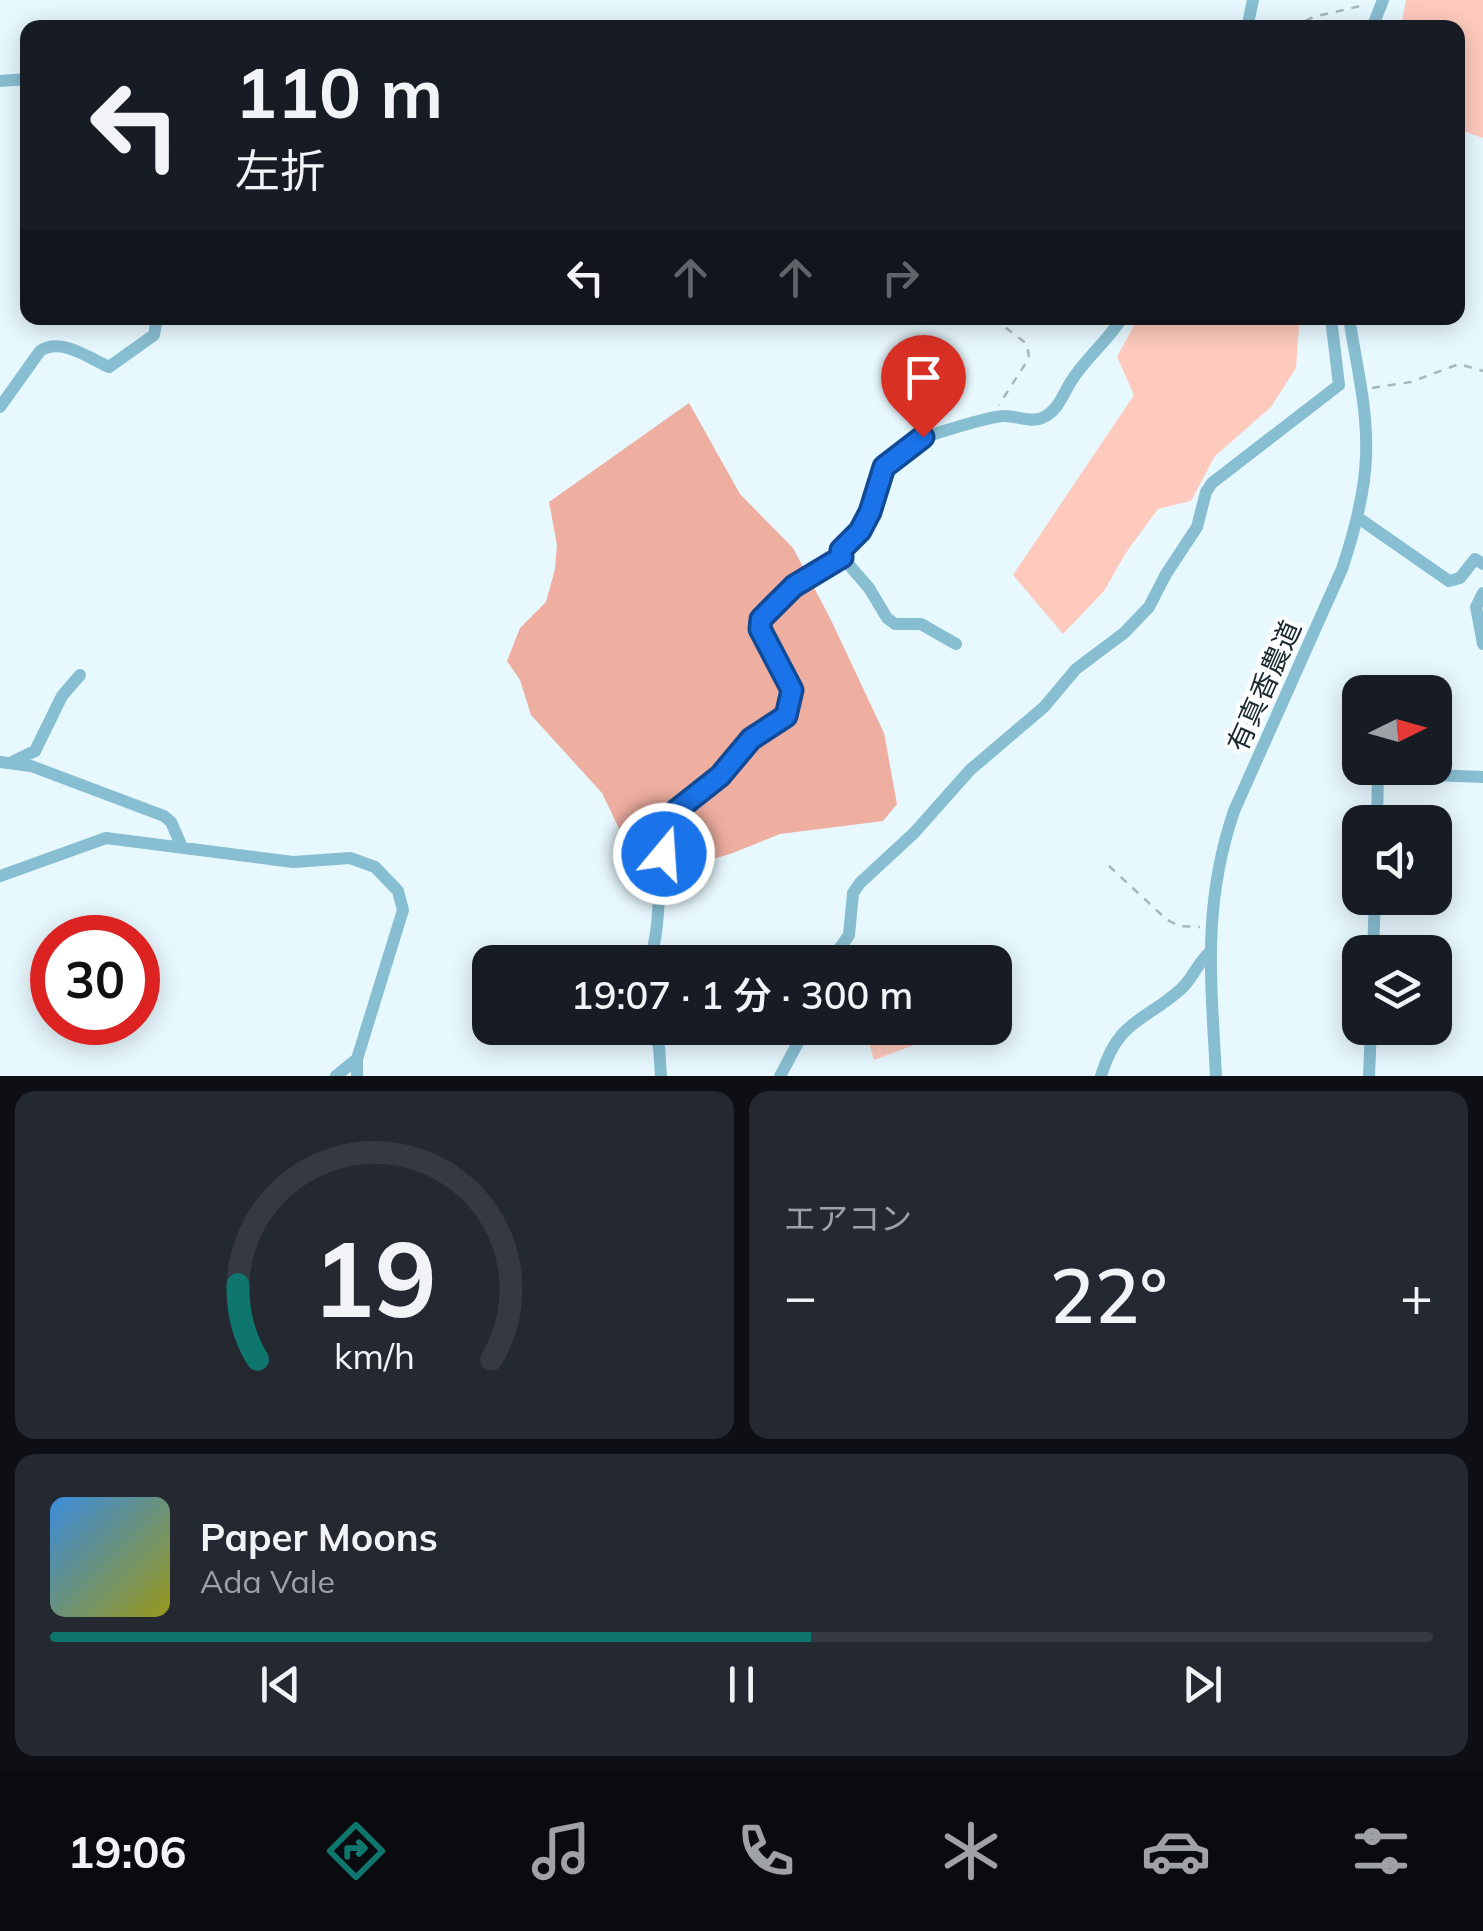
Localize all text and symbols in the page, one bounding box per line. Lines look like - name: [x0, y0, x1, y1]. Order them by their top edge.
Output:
- text: 110 m: [235, 48, 443, 136]
- icon: left: [70, 60, 200, 190]
- text: 左折: [235, 142, 325, 198]
- icon: left: [558, 250, 613, 305]
- icon: ahead: [663, 250, 718, 305]
- icon: ahead: [768, 250, 823, 305]
- icon: right: [873, 250, 928, 305]
- pin: [881, 335, 966, 438]
- icon: arrive: [896, 350, 951, 405]
- street label: 有真香農道: [1219, 615, 1308, 757]
- north arrow: [1342, 675, 1452, 785]
- map controls: [1342, 675, 1452, 1045]
- position arrow: [612, 802, 716, 906]
- button: sound: [1342, 805, 1452, 915]
- speed limit sign: 30: [30, 915, 160, 1045]
- button: layers: [1342, 935, 1452, 1045]
- text: 19:07 · 1 分 · 300 m: [571, 971, 913, 1019]
- text: エアコン: [784, 1198, 912, 1238]
- text: 19: [312, 1212, 437, 1343]
- text: 22°: [1049, 1248, 1168, 1342]
- text: −: [784, 1261, 817, 1330]
- text: +: [1400, 1261, 1433, 1330]
- text: km/h: [334, 1333, 415, 1378]
- text: Paper Moons: [200, 1513, 438, 1561]
- text: Ada Vale: [200, 1561, 335, 1601]
- icon: previous: [253, 1657, 308, 1712]
- icon: pause: [714, 1657, 769, 1712]
- icon: next: [1175, 1657, 1230, 1712]
- icon: directions: [321, 1816, 391, 1886]
- icon: music: [526, 1816, 596, 1886]
- icon: phone: [731, 1816, 801, 1886]
- icon: climate: [936, 1816, 1006, 1886]
- icon: car: [1141, 1816, 1211, 1886]
- icon: filters: [1346, 1816, 1416, 1886]
- text: 19:06: [67, 1823, 187, 1879]

